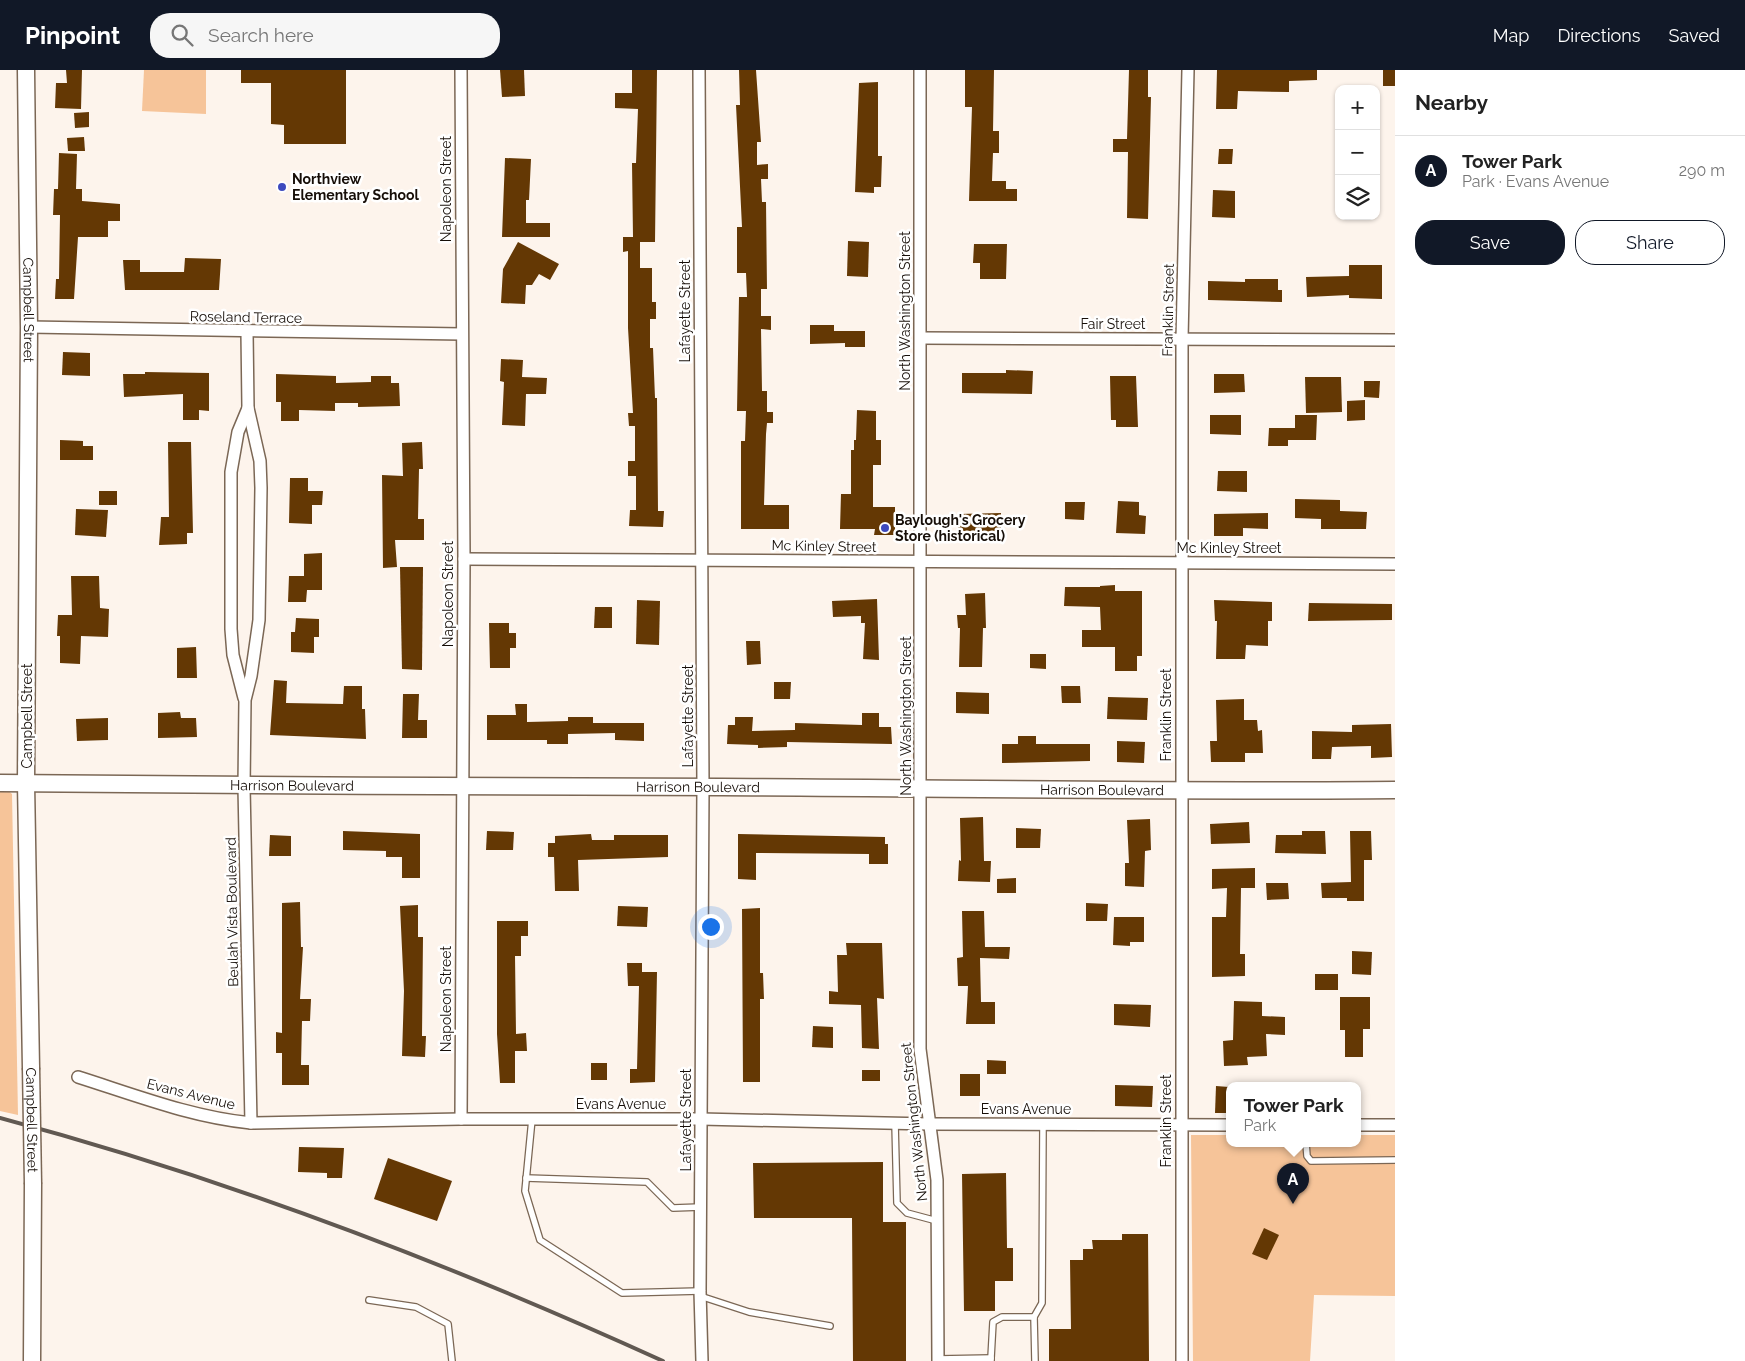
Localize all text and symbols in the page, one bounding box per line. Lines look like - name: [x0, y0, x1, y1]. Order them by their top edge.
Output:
- search box: [150, 13, 500, 58]
- text: Pinpoint: [25, 21, 120, 50]
- icon: search: [168, 21, 196, 49]
- text: Search here: [208, 24, 314, 46]
- text: Map: [1493, 25, 1529, 46]
- text: Directions: [1557, 25, 1641, 46]
- text: Saved: [1669, 25, 1720, 46]
- map controls: [1335, 85, 1380, 220]
- button: +: [1335, 85, 1380, 130]
- text: Nearby: [1415, 90, 1488, 115]
- button: −: [1335, 130, 1380, 175]
- street label: Napoleon Street: [438, 136, 454, 242]
- text: Tower Park: [1462, 150, 1562, 172]
- text: A: [1426, 161, 1436, 180]
- text: 290 m: [1679, 161, 1725, 180]
- place label: Northview Elementary School: [292, 171, 420, 203]
- text: Park · Evans Avenue: [1462, 172, 1609, 191]
- button: layers: [1335, 175, 1380, 220]
- marker: Northview Elementary School: [276, 181, 288, 193]
- button: Save: [1415, 220, 1565, 265]
- button: Share: [1575, 220, 1725, 265]
- street label: North Washington Street: [897, 231, 913, 391]
- street label: Campbell Street: [20, 257, 37, 363]
- street label: Lafayette Street: [677, 259, 693, 363]
- street label: Franklin Street: [1159, 263, 1177, 357]
- street label: Roseland Terrace: [190, 308, 302, 326]
- street label: Fair Street: [1081, 316, 1146, 332]
- place label: Baylough's Grocery Store (historical): [895, 512, 1026, 544]
- marker: Baylough's Grocery Store (historical): [879, 522, 891, 534]
- street label: Mc Kinley Street: [771, 537, 877, 555]
- street label: Mc Kinley Street: [1176, 540, 1282, 556]
- street label: Napoleon Street: [440, 541, 456, 647]
- street label: North Washington Street: [898, 636, 914, 796]
- street label: Campbell Street: [19, 663, 35, 769]
- street label: Lafayette Street: [680, 664, 696, 768]
- street label: Franklin Street: [1158, 668, 1174, 762]
- street label: Harrison Boulevard: [230, 777, 354, 794]
- street label: Harrison Boulevard: [636, 779, 760, 795]
- street label: Harrison Boulevard: [1040, 781, 1164, 798]
- street label: Beulah Vista Boulevard: [223, 837, 241, 987]
- your location: [698, 914, 724, 940]
- street label: Napoleon Street: [438, 946, 454, 1052]
- street label: North Washington Street: [898, 1041, 930, 1202]
- street label: Campbell Street: [23, 1067, 41, 1173]
- street label: Lafayette Street: [678, 1068, 694, 1172]
- street label: Franklin Street: [1158, 1074, 1174, 1168]
- street label: Evans Avenue: [145, 1075, 237, 1113]
- popup: [1226, 1082, 1361, 1147]
- text: Tower Park: [1243, 1094, 1344, 1116]
- street label: Evans Avenue: [576, 1096, 666, 1112]
- street label: Evans Avenue: [981, 1101, 1071, 1117]
- text: Park: [1243, 1116, 1276, 1135]
- pin: A: [1277, 1163, 1309, 1204]

